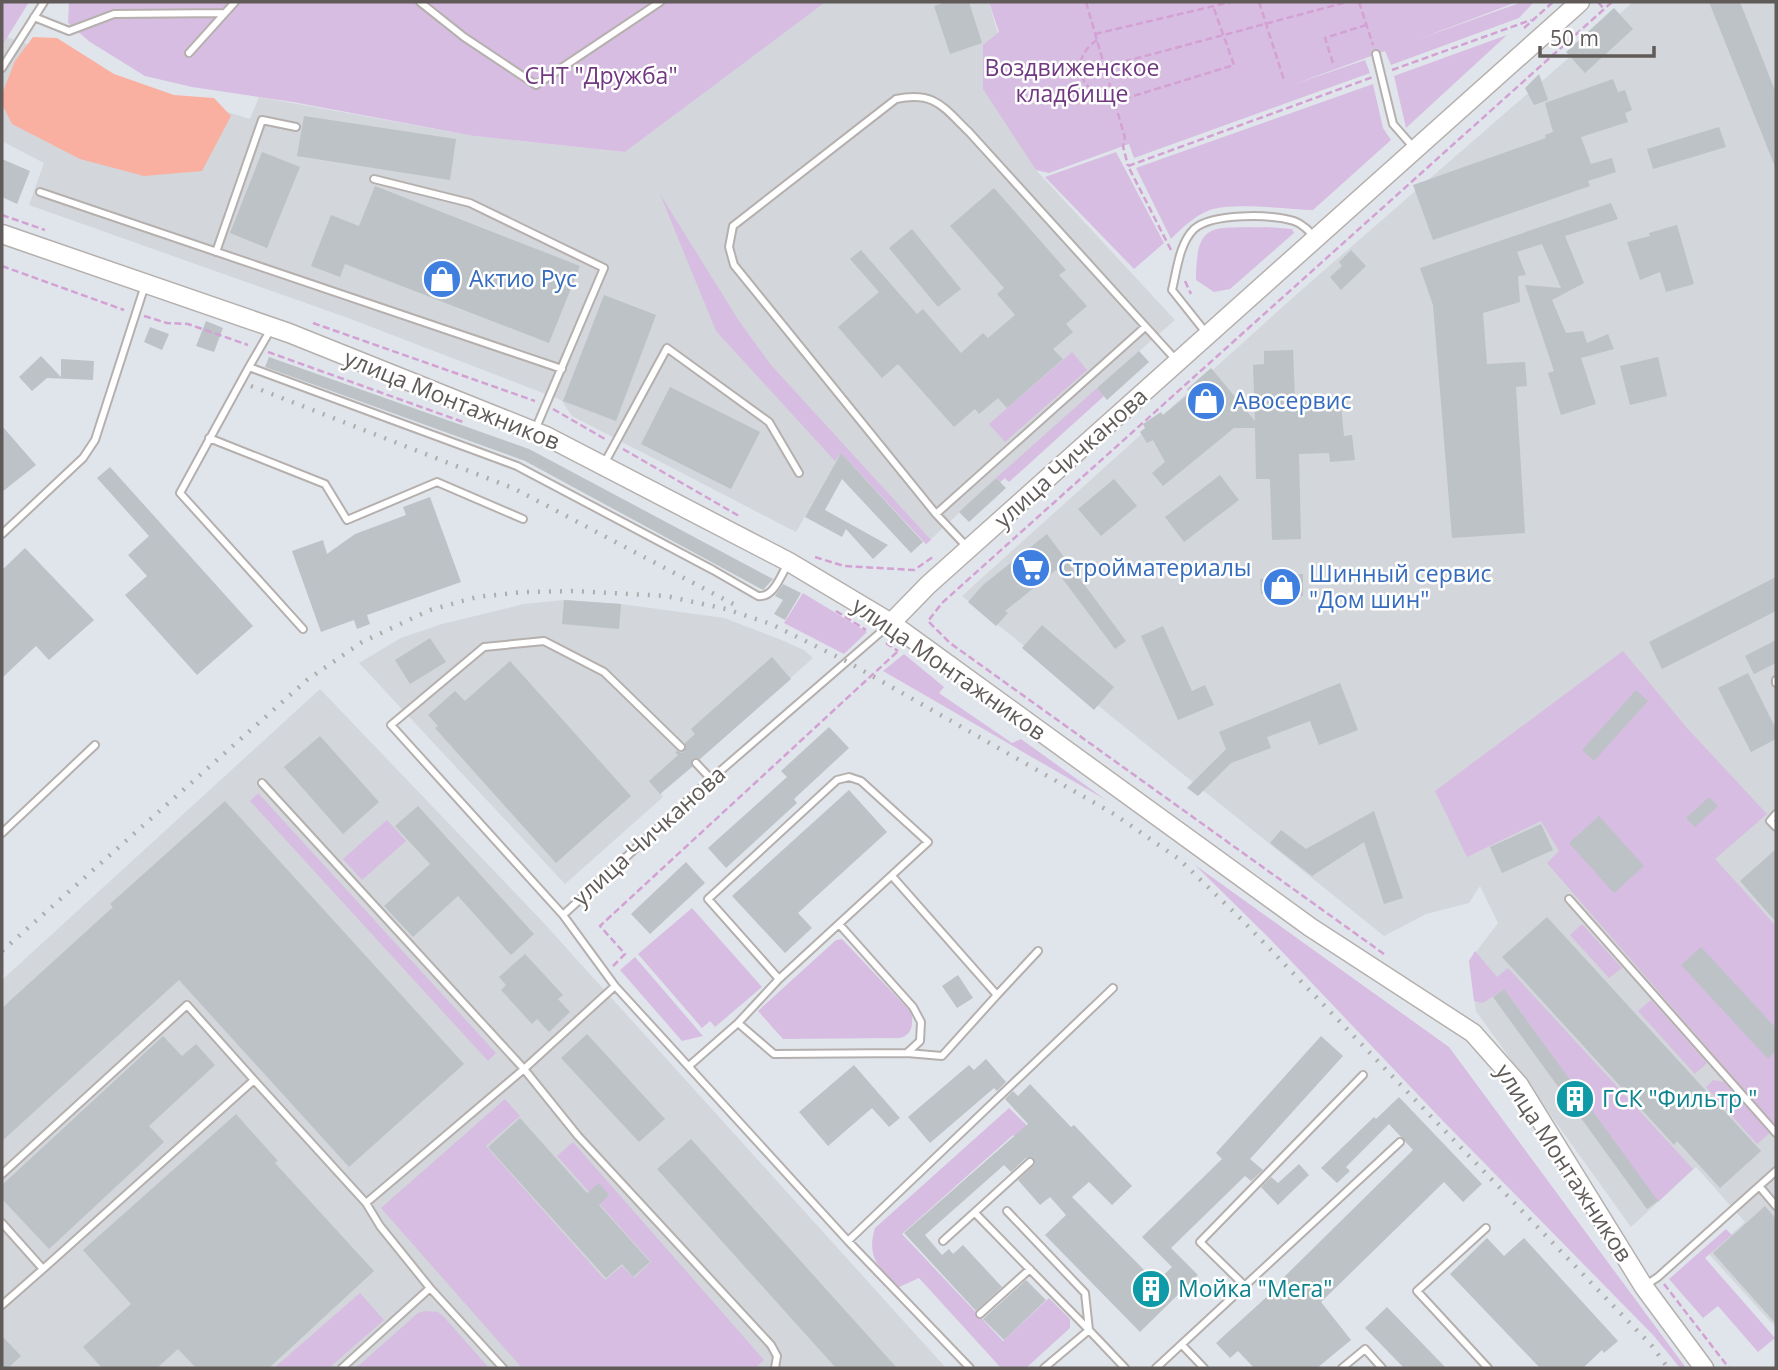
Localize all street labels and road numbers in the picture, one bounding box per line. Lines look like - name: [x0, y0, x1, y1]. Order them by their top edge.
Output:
- street label: улица Монтажников: [340, 341, 565, 457]
- street label: улица Чичканова: [987, 380, 1154, 535]
- street label: улица Монтажников: [846, 589, 1053, 747]
- street label: улица Чичканова: [565, 758, 732, 913]
- street label: улица Монтажников: [1489, 1057, 1641, 1268]

